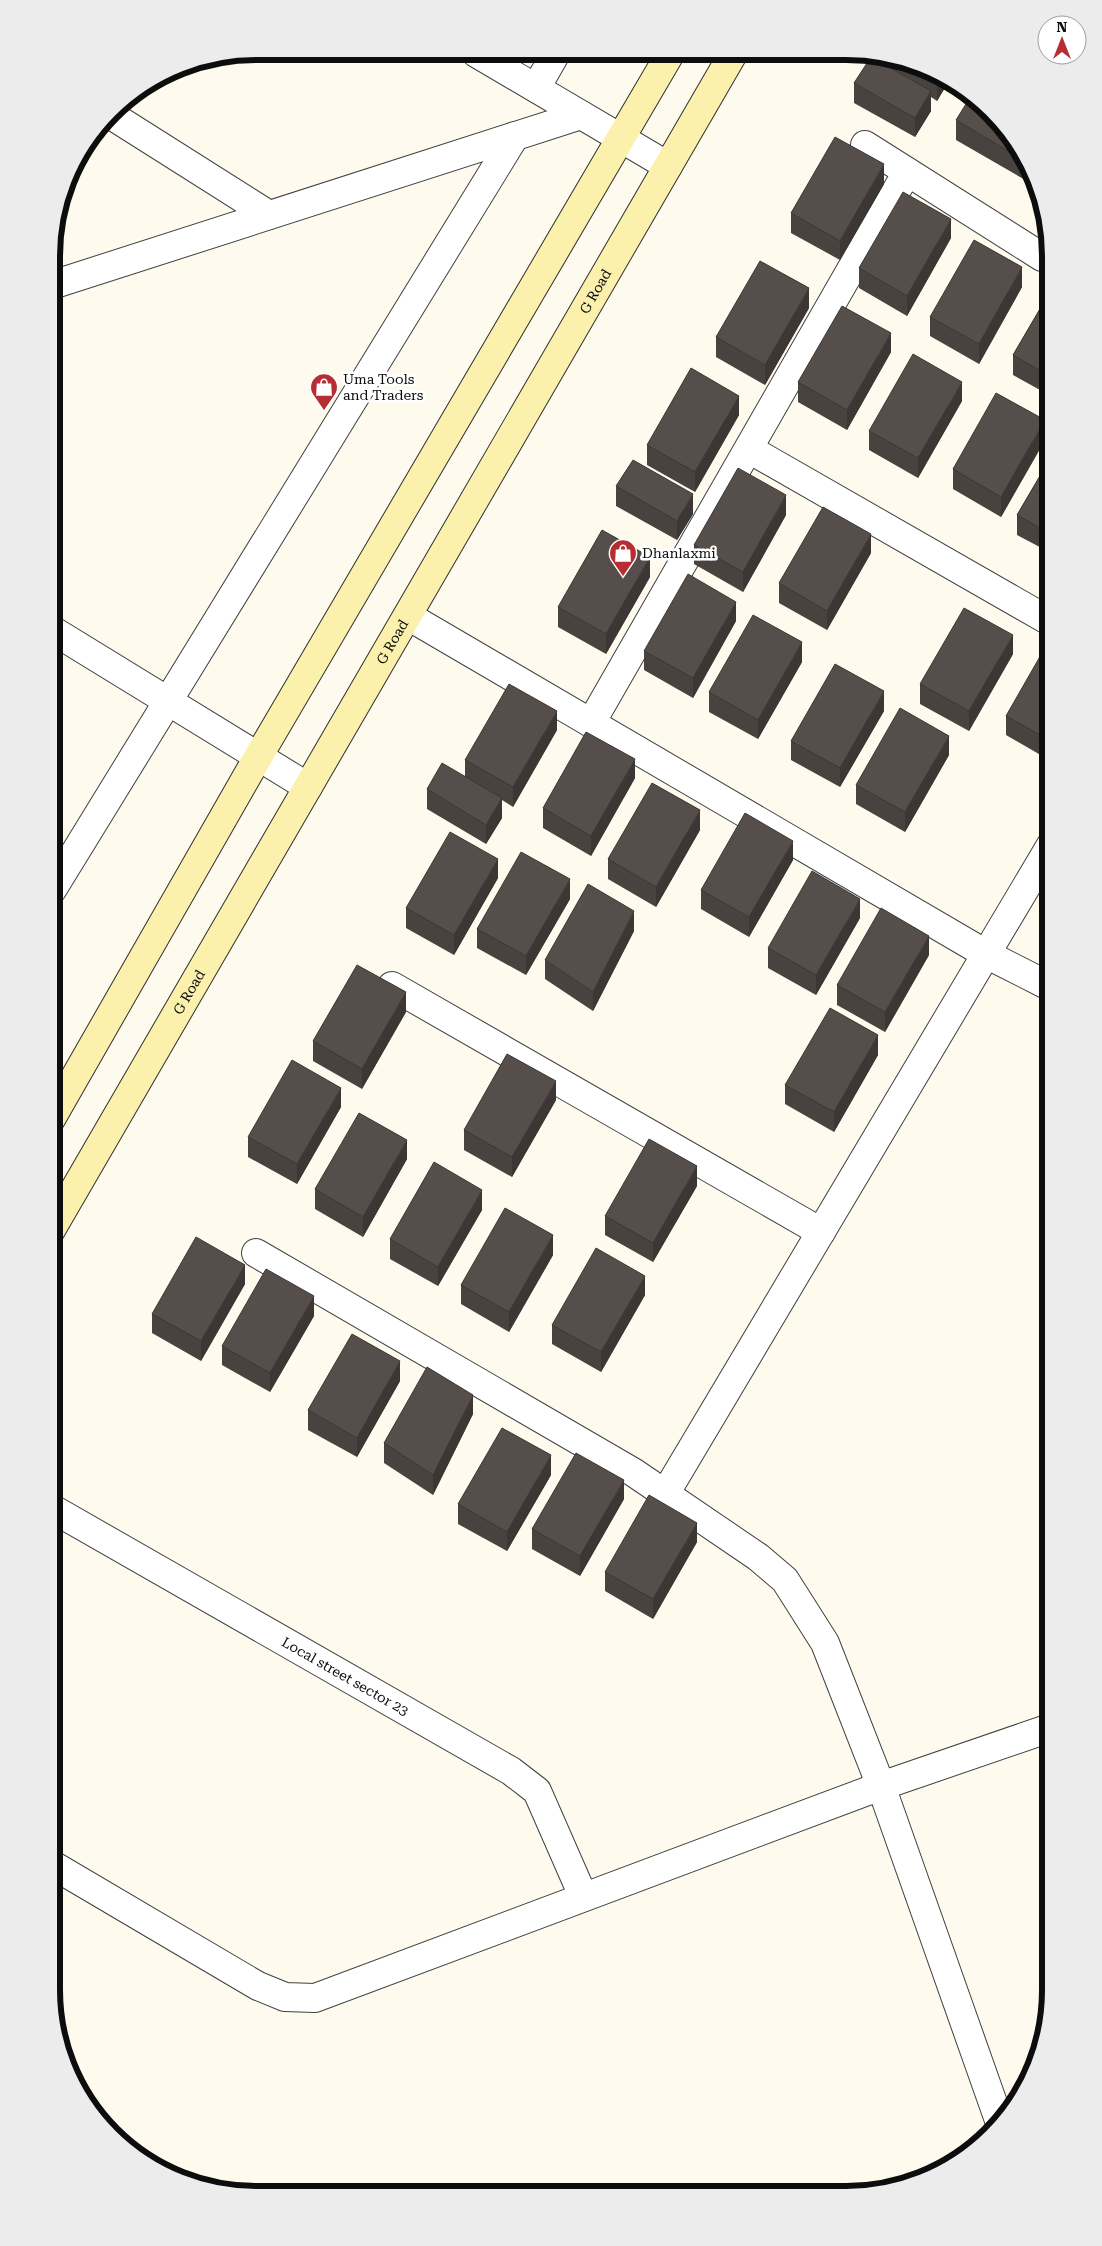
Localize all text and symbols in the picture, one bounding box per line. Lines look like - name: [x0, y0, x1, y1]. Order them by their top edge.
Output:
- north arrow: [1037, 15, 1087, 65]
- text: N: [1057, 19, 1068, 35]
- street label: G Road: [576, 266, 614, 317]
- place label: Uma Tools and Traders: [343, 371, 424, 403]
- shop icon: Uma Tools and Traders: [309, 372, 339, 411]
- shop icon: Dhanlaxmi: [608, 538, 638, 577]
- place label: Dhanlaxmi: [642, 545, 716, 561]
- street label: G Road: [373, 617, 411, 667]
- street label: G Road: [170, 967, 208, 1017]
- street label: Local street sector 23: [279, 1634, 412, 1719]

